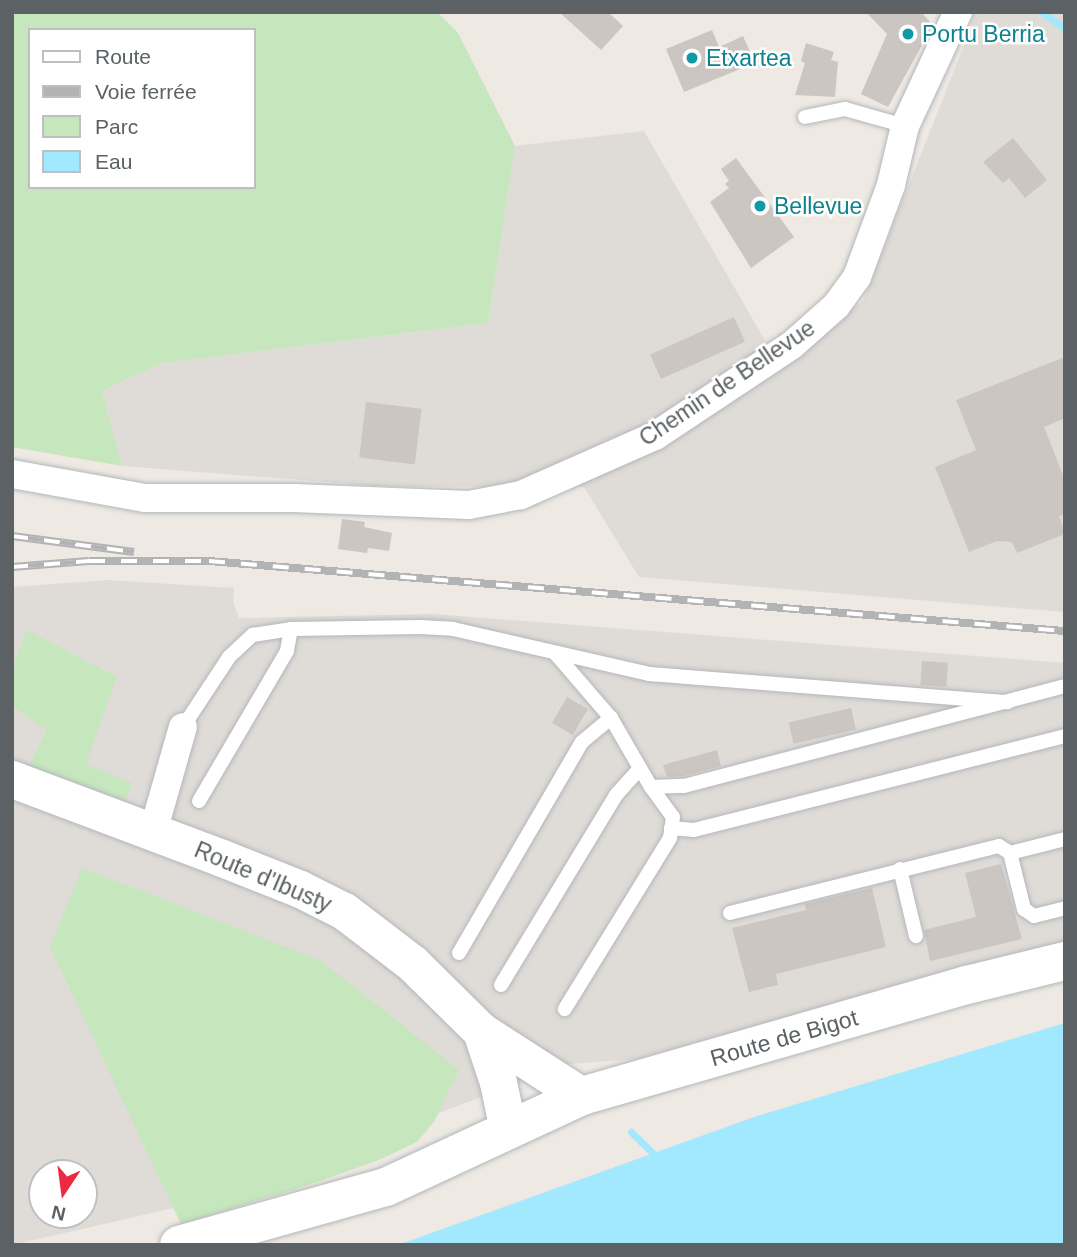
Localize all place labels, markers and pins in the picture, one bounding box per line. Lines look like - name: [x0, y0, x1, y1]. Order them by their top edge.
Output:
- place label: Portu Berria: [922, 20, 1045, 48]
- marker: Portu Berria: [900, 26, 916, 42]
- place label: Etxartea: [706, 44, 792, 72]
- marker: Etxartea: [684, 50, 700, 66]
- place label: Bellevue: [774, 192, 862, 220]
- marker: Bellevue: [752, 198, 768, 214]

